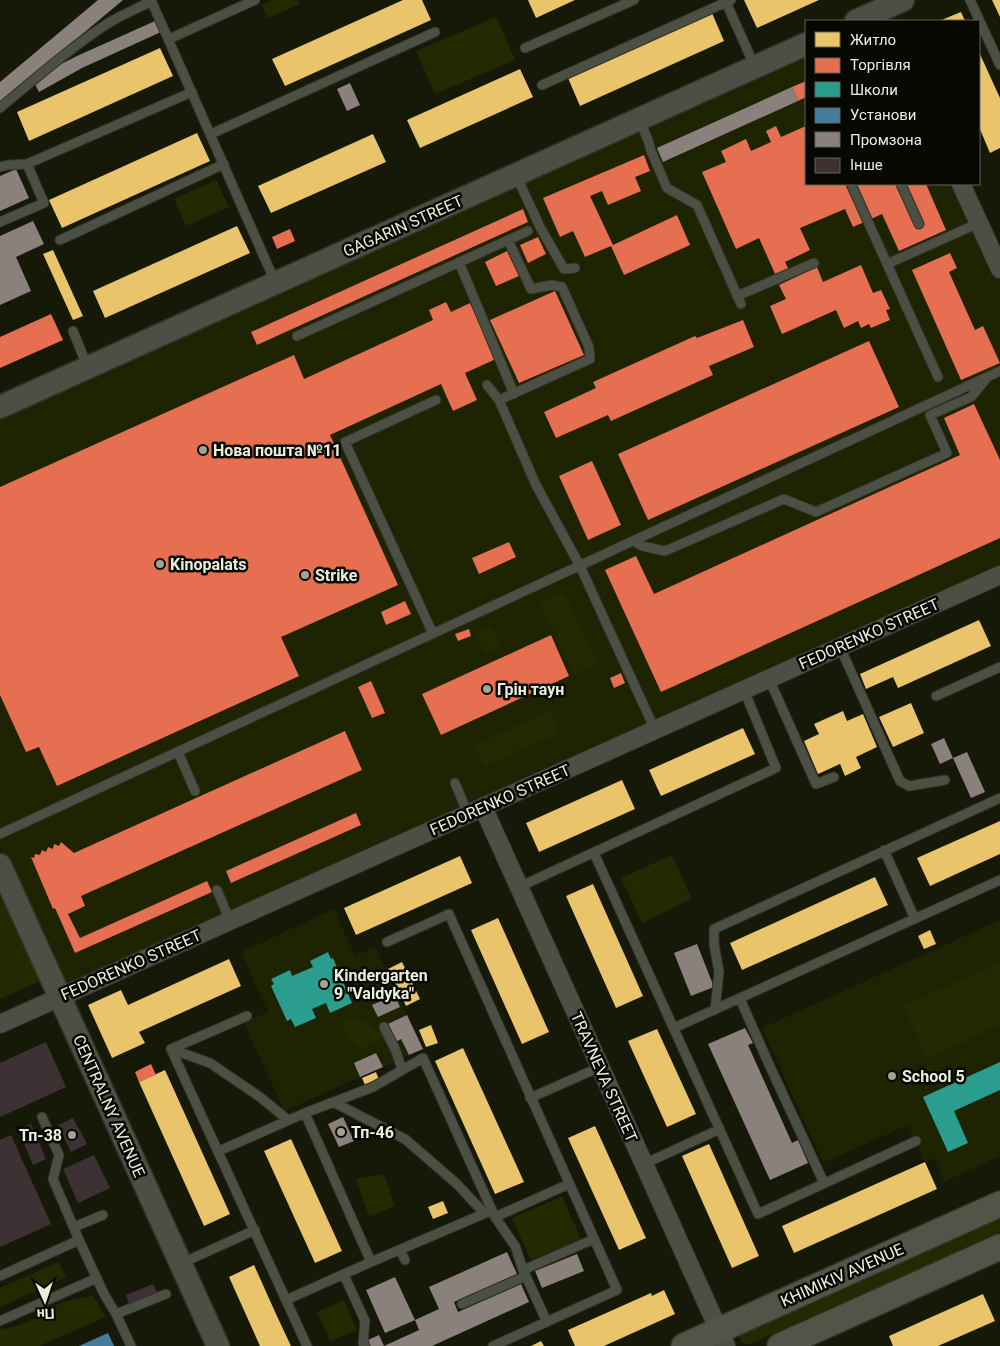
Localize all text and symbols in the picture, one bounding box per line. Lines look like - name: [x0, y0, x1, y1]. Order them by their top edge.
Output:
- legend: [805, 20, 980, 185]
- text: Житло: [850, 31, 896, 49]
- text: Торгівля: [850, 56, 911, 74]
- text: Школи: [850, 81, 898, 99]
- text: Установи: [850, 106, 917, 124]
- text: Промзона: [850, 131, 922, 149]
- text: Інше: [850, 156, 883, 174]
- street label: GAGARIN STREET: [340, 191, 466, 261]
- place label: Нова пошта №11: [213, 441, 341, 460]
- marker: Нова пошта №11: [197, 444, 209, 456]
- place label: Kinopalats: [170, 555, 246, 574]
- marker: Kinopalats: [154, 558, 166, 570]
- place label: Strike: [315, 566, 358, 585]
- marker: Strike: [299, 569, 311, 581]
- street label: FEDORENKO STREET: [796, 594, 942, 673]
- place label: Грін таун: [497, 680, 564, 699]
- marker: Грін таун: [481, 683, 493, 695]
- street label: FEDORENKO STREET: [427, 760, 573, 839]
- street label: FEDORENKO STREET: [58, 925, 204, 1004]
- place label: Kindergarten 9 "Valdyka": [334, 966, 428, 1003]
- marker: Kindergarten 9 "Valdyka": [318, 978, 330, 990]
- street label: TRAVNEVA STREET: [567, 1009, 641, 1146]
- street label: CENTRALNY AVENUE: [69, 1032, 149, 1180]
- place label: School 5: [902, 1067, 965, 1086]
- marker: School 5: [886, 1070, 898, 1082]
- place label: Тп-46: [351, 1123, 394, 1142]
- place label: Тп-38: [19, 1126, 62, 1145]
- marker: Тп-46: [335, 1126, 347, 1138]
- marker: Тп-38: [66, 1129, 78, 1141]
- street label: KHIMIKIV AVENUE: [778, 1239, 906, 1311]
- north arrow: [20, 1276, 70, 1326]
- text: Пн: [36, 1306, 55, 1322]

